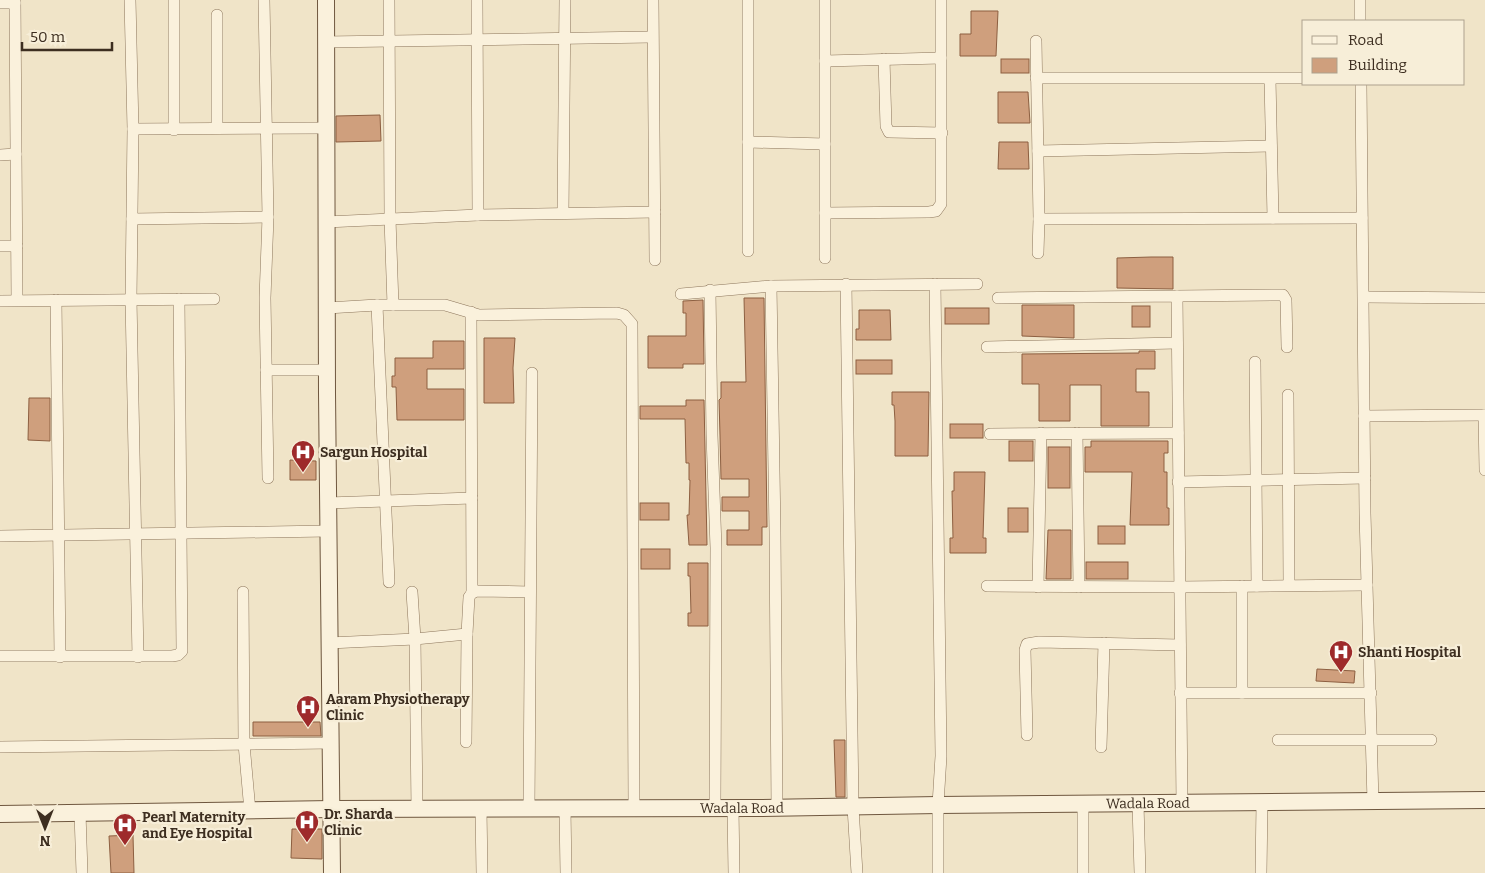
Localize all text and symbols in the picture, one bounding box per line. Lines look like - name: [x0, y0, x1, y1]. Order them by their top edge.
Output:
- scale bar: [22, 20, 112, 52]
- legend: [1302, 20, 1465, 85]
- text: 50 m: [30, 28, 66, 46]
- text: Road: [1348, 31, 1383, 49]
- text: Building: [1348, 56, 1407, 74]
- hospital icon: Sargun Hospital: [290, 439, 316, 473]
- place label: Sargun Hospital: [320, 444, 428, 461]
- hospital icon: Shanti Hospital: [1328, 639, 1354, 673]
- place label: Shanti Hospital: [1358, 644, 1462, 661]
- place label: Aaram Physiotherapy Clinic: [326, 691, 470, 724]
- hospital icon: Aaram Physiotherapy Clinic: [295, 694, 321, 728]
- street label: Wadala Road: [1106, 795, 1190, 812]
- street label: Wadala Road: [700, 800, 784, 817]
- north arrow: [20, 803, 70, 853]
- place label: Dr. Sharda Clinic: [324, 806, 393, 839]
- place label: Pearl Maternity and Eye Hospital: [142, 809, 253, 842]
- hospital icon: Dr. Sharda Clinic: [294, 809, 320, 843]
- hospital icon: Pearl Maternity and Eye Hospital: [112, 812, 138, 846]
- text: N: [39, 832, 50, 849]

